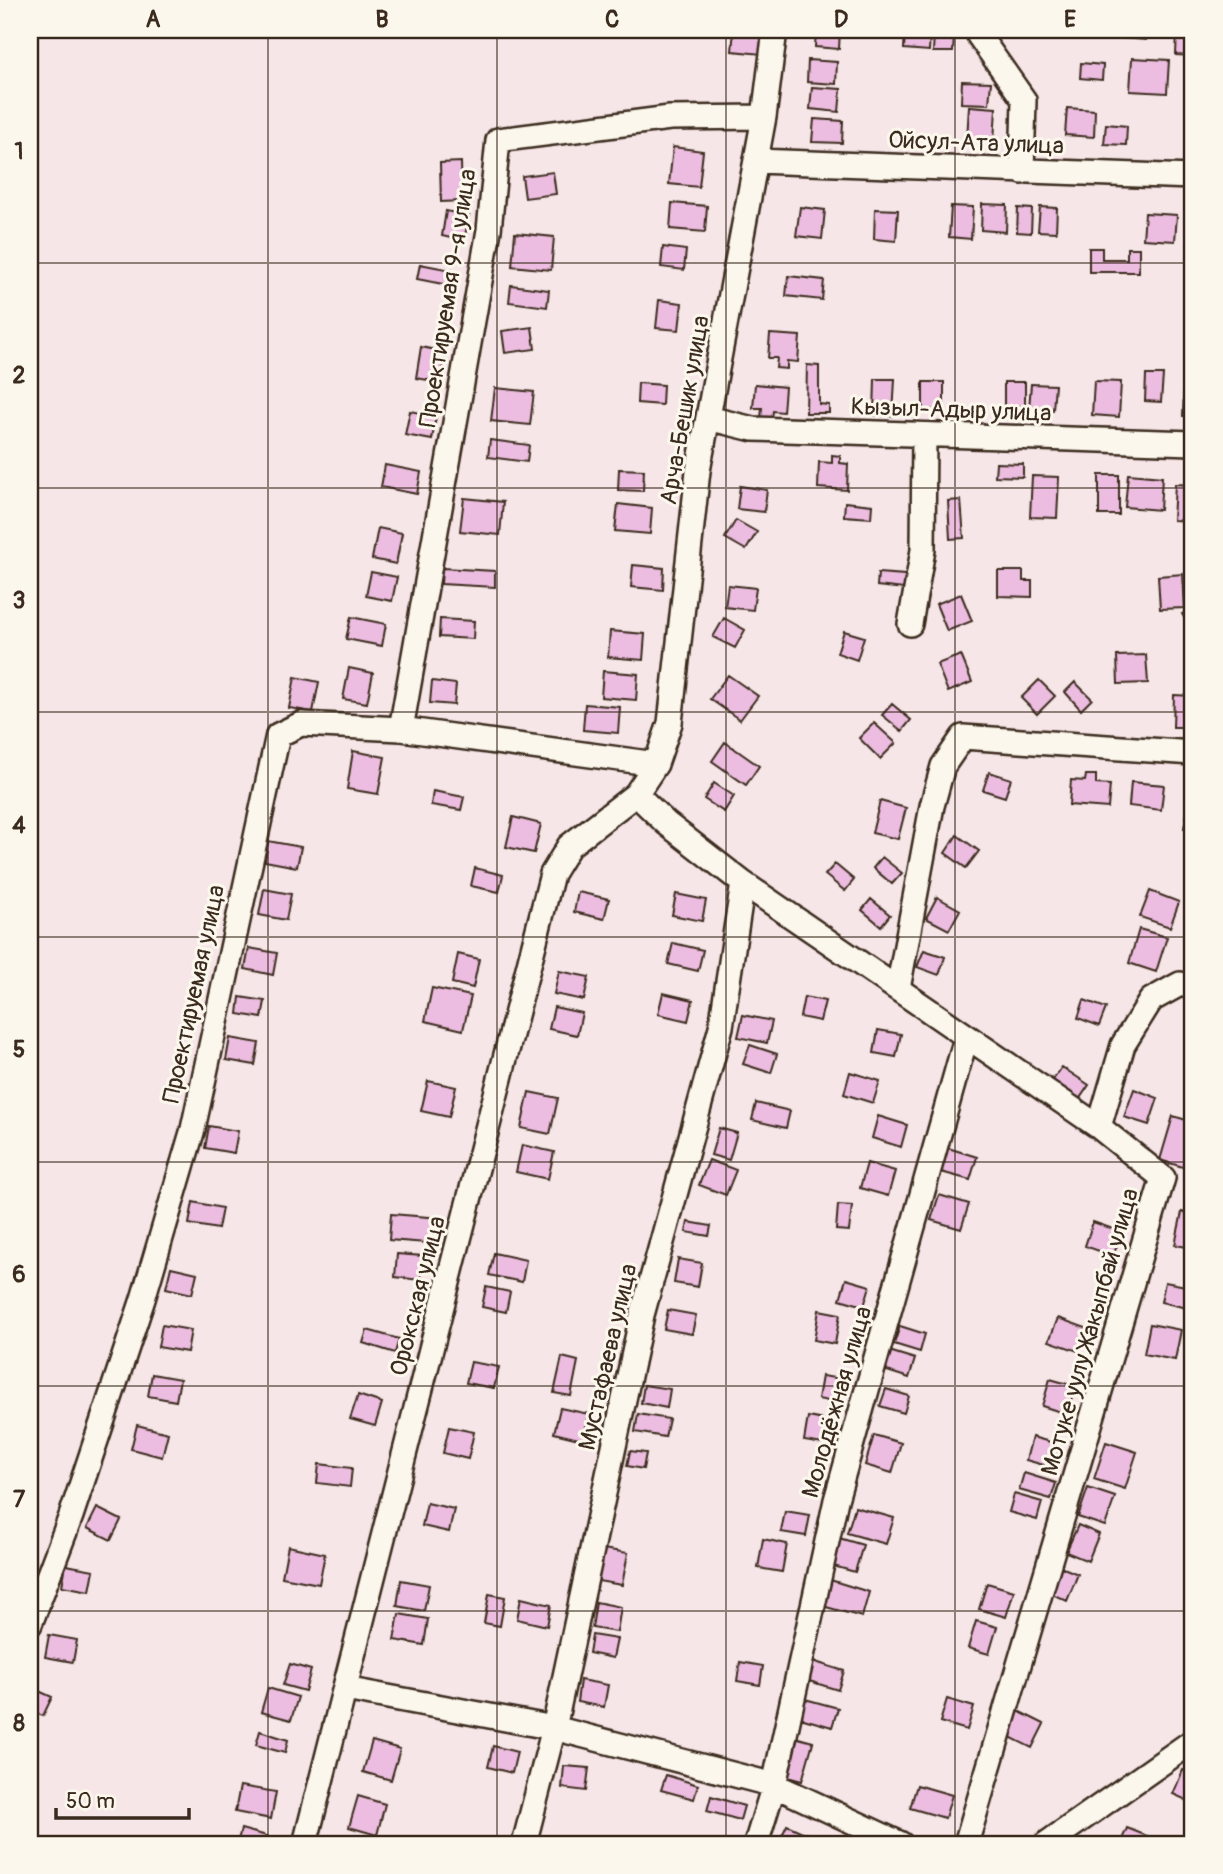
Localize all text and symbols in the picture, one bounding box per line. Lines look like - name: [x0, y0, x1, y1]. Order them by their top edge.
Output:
- text: A: [146, 5, 161, 34]
- text: B: [375, 5, 389, 34]
- text: C: [605, 5, 619, 34]
- text: D: [834, 5, 848, 34]
- text: E: [1064, 5, 1076, 34]
- street label: Ойсул-Ата улица: [888, 125, 1064, 161]
- text: 1: [15, 137, 24, 166]
- street label: Проектируемая 9-я улица: [413, 167, 483, 429]
- street label: Арча-Бешик улица: [654, 313, 716, 507]
- text: 2: [13, 361, 26, 390]
- street label: Кызыл-Адыр улица: [850, 392, 1052, 428]
- text: 3: [13, 586, 25, 615]
- text: 4: [12, 811, 26, 840]
- street label: Проектируемая улица: [157, 882, 231, 1106]
- text: 5: [13, 1035, 25, 1064]
- street label: Мотуке уулу Жакыпбай улица: [1035, 1185, 1145, 1479]
- street label: Орокская улица: [384, 1213, 452, 1379]
- text: 6: [12, 1260, 26, 1289]
- street label: Мустафаева улица: [572, 1261, 644, 1453]
- street label: Молодёжная улица: [796, 1303, 878, 1501]
- text: 7: [13, 1485, 26, 1514]
- text: 8: [13, 1709, 25, 1738]
- scale bar: [56, 1776, 189, 1820]
- text: 50 m: [66, 1788, 115, 1815]

